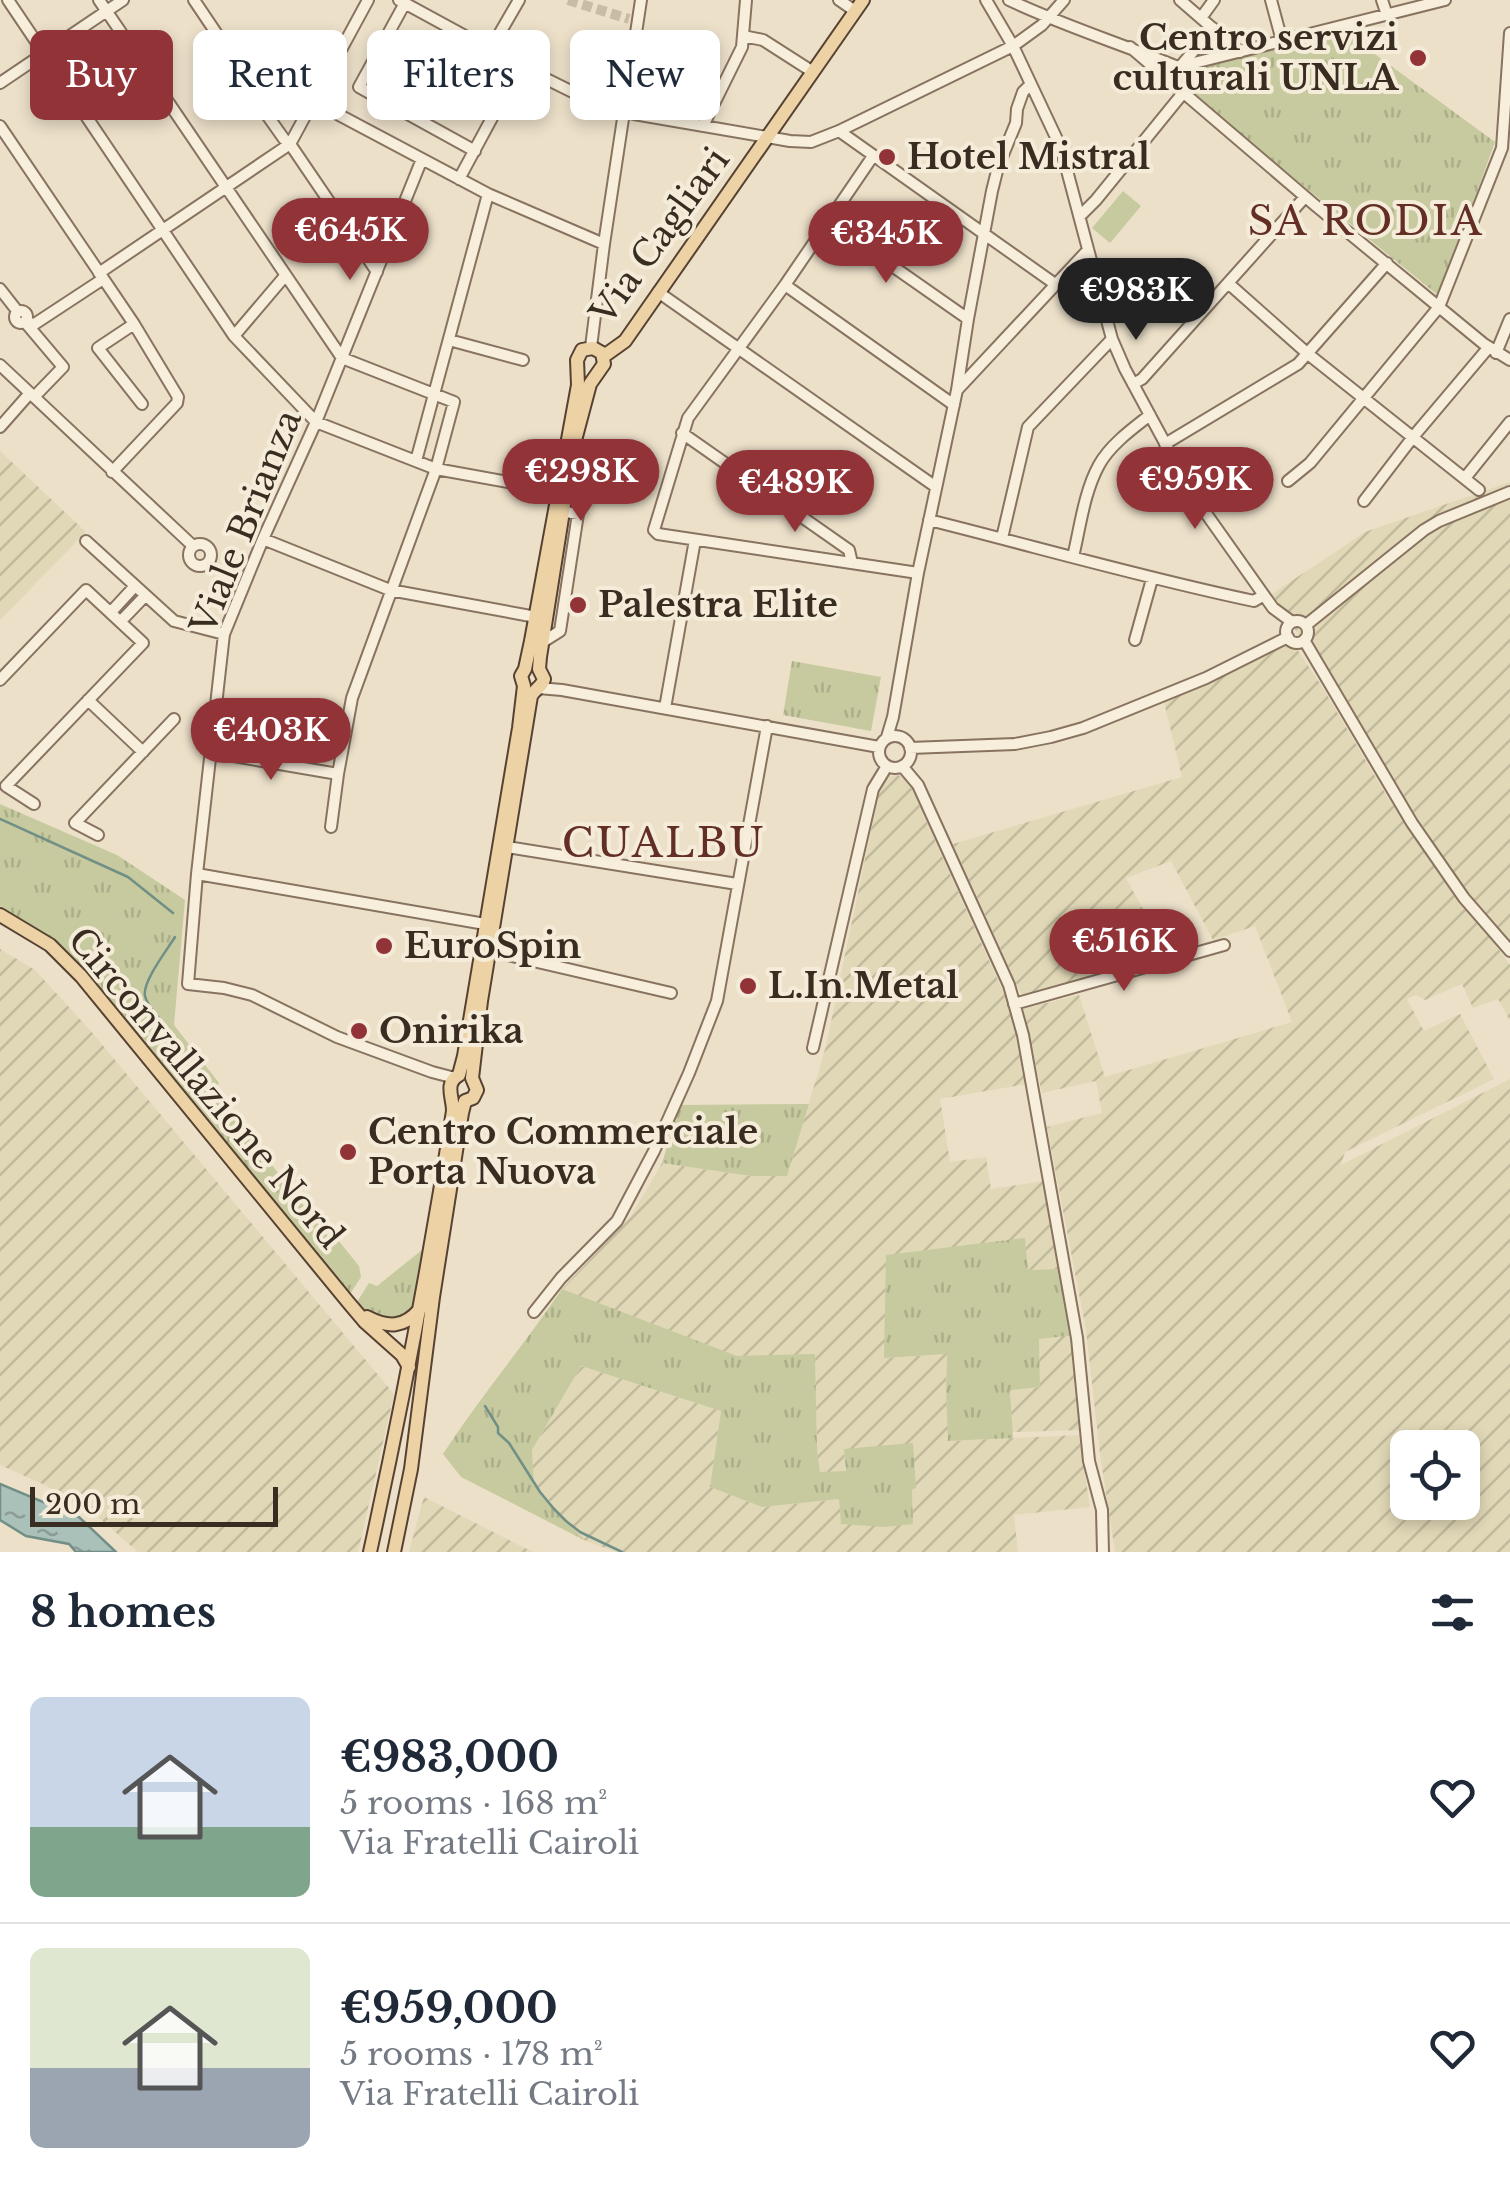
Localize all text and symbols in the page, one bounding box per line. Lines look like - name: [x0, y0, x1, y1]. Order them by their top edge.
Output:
- place label: Centro servizi culturali UNLA: [1113, 16, 1400, 99]
- chip: Buy: [30, 30, 173, 120]
- chip: Rent: [193, 30, 347, 120]
- chip: Filters: [367, 30, 550, 120]
- chip: New: [570, 30, 720, 120]
- marker: Centro servizi culturali UNLA: [1407, 47, 1429, 69]
- place label: Hotel Mistral: [907, 135, 1150, 178]
- street label: Via Cagliari: [581, 139, 738, 333]
- marker: Hotel Mistral: [876, 146, 898, 168]
- district label: SA RODIA: [1248, 196, 1484, 246]
- pin: €645K: [280, 198, 420, 283]
- pin: €345K: [816, 201, 956, 286]
- text: €645K: [294, 210, 406, 250]
- text: €345K: [830, 213, 942, 253]
- pin: €983K: [1066, 258, 1206, 343]
- text: €983K: [1080, 270, 1192, 310]
- street label: Viale Brianza: [181, 403, 310, 641]
- pin: €298K: [511, 439, 651, 524]
- pin: €959K: [1125, 447, 1265, 532]
- pin: €489K: [725, 450, 865, 535]
- text: €298K: [524, 451, 638, 491]
- text: €959K: [1139, 459, 1251, 499]
- text: €489K: [738, 462, 852, 502]
- place label: Palestra Elite: [598, 583, 838, 626]
- marker: Palestra Elite: [567, 594, 589, 616]
- pin: €403K: [201, 698, 341, 783]
- text: €403K: [213, 710, 329, 750]
- district label: CUALBU: [562, 818, 766, 868]
- pin: €516K: [1054, 909, 1194, 994]
- street label: Circonvallazione Nord: [59, 918, 353, 1257]
- text: €516K: [1071, 921, 1177, 961]
- place label: EuroSpin: [404, 924, 581, 967]
- marker: EuroSpin: [373, 935, 395, 957]
- place label: L.In.Metal: [768, 964, 959, 1007]
- marker: L.In.Metal: [737, 975, 759, 997]
- place label: Onirika: [379, 1009, 523, 1052]
- marker: Onirika: [348, 1020, 370, 1042]
- place label: Centro Commerciale Porta Nuova: [368, 1110, 758, 1193]
- marker: Centro Commerciale Porta Nuova: [337, 1141, 359, 1163]
- map controls: [1390, 1430, 1480, 1520]
- button: locate: [1390, 1430, 1480, 1520]
- scale bar: [30, 1482, 278, 1526]
- text: 200 m: [45, 1487, 140, 1522]
- icon: filters: [1425, 1585, 1480, 1640]
- text: 8 homes: [30, 1586, 216, 1638]
- text: €983,000: [340, 1731, 559, 1783]
- icon: home: [110, 1737, 230, 1857]
- icon: heart: [1425, 1770, 1480, 1825]
- text: 5 rooms · 168 m²: [340, 1783, 607, 1823]
- text: Via Fratelli Cairoli: [340, 1823, 639, 1863]
- text: €959,000: [340, 1982, 558, 2034]
- icon: home: [110, 1988, 230, 2108]
- icon: heart: [1425, 2021, 1480, 2076]
- text: 5 rooms · 178 m²: [340, 2034, 603, 2074]
- text: Via Fratelli Cairoli: [340, 2074, 639, 2114]

